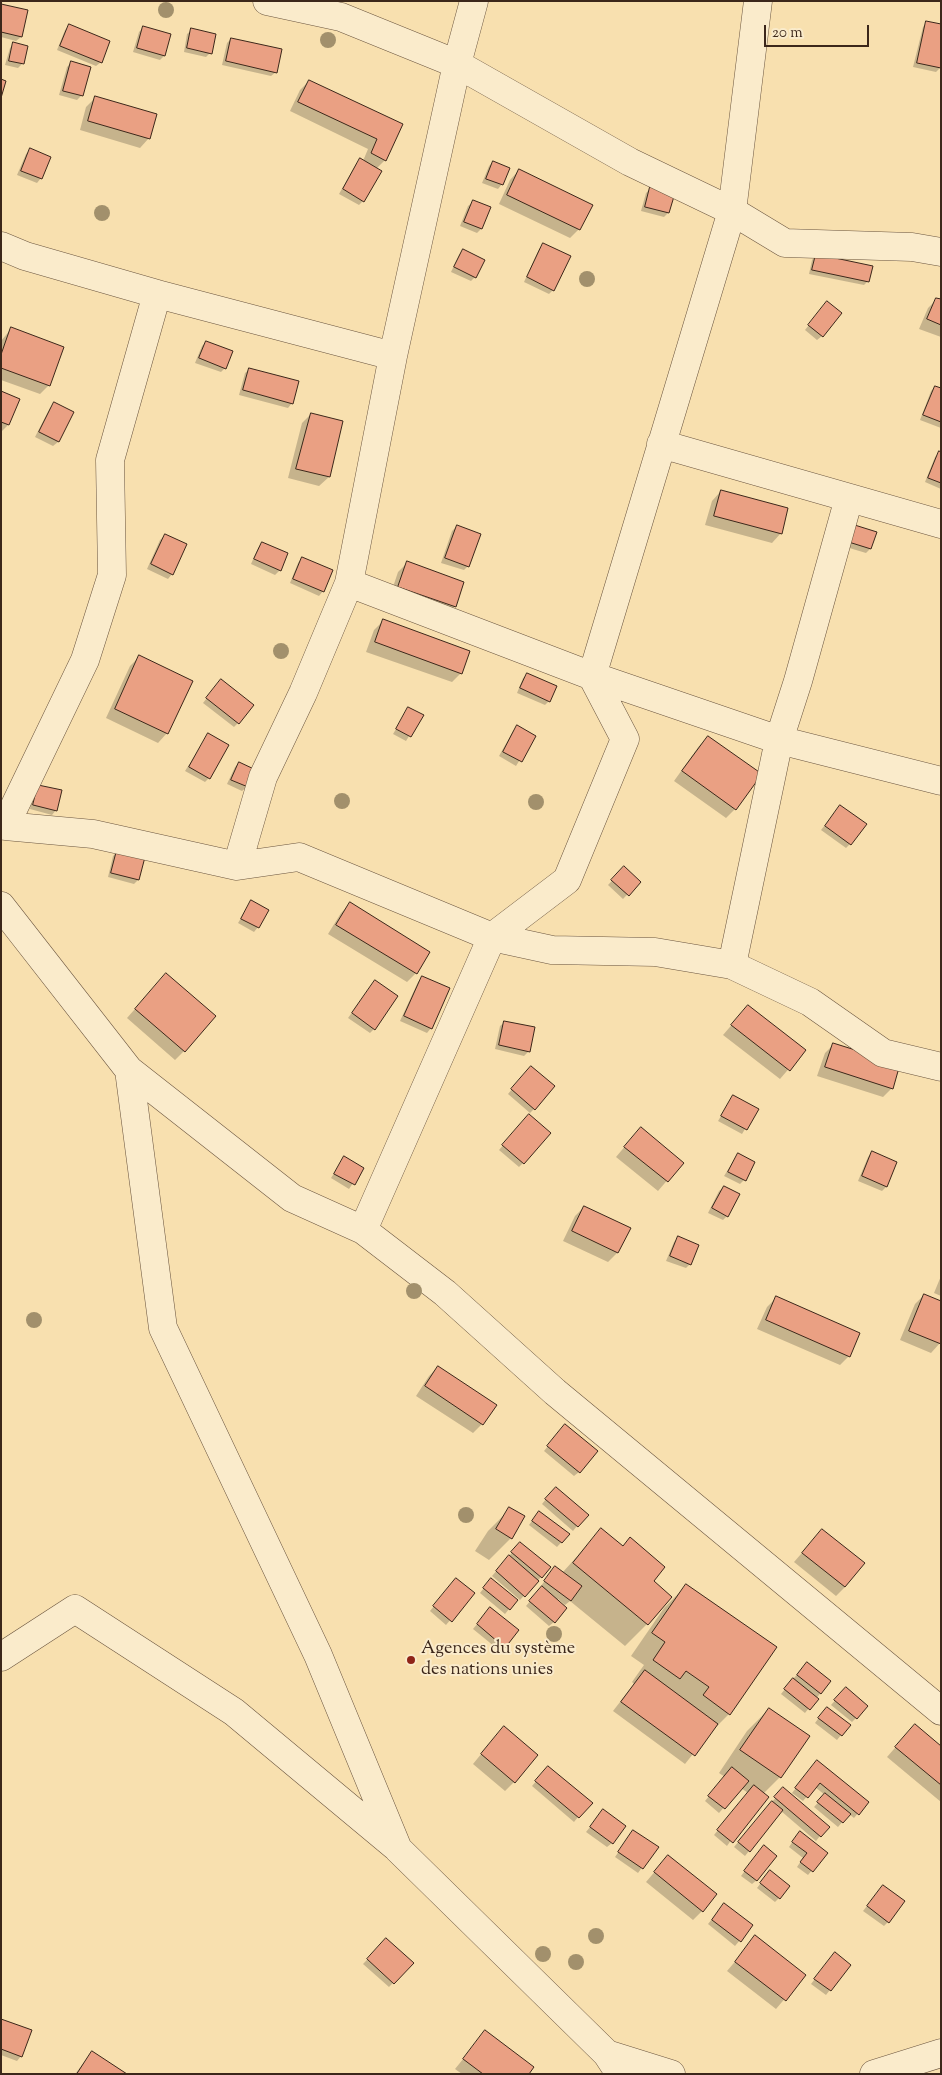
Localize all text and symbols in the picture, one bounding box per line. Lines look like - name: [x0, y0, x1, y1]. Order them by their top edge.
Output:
- scale bar: [767, 15, 872, 47]
- text: 20 m: [772, 23, 803, 44]
- place label: Agences du système des nations unies: [421, 1639, 575, 1682]
- marker: Agences du système des nations unies: [405, 1654, 417, 1666]

